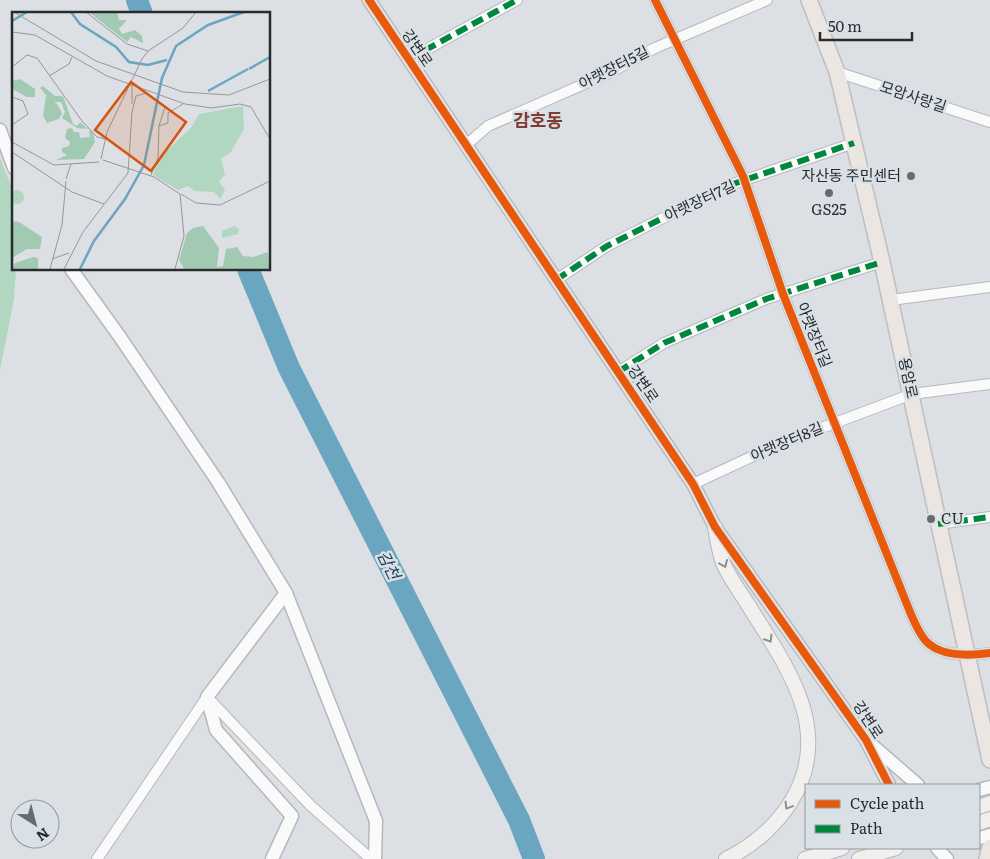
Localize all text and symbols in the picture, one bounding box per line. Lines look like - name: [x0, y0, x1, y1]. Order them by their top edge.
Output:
- scale bar: [820, 10, 912, 42]
- inset map: [12, 12, 270, 270]
- text: 50 m: [828, 14, 862, 37]
- street label: 강변로: [397, 24, 439, 71]
- street label: 아랫장터5길: [574, 39, 653, 94]
- street label: 모암사랑길: [877, 74, 950, 117]
- district label: 감호동: [513, 106, 563, 133]
- place label: 자산동 주민센터: [801, 163, 901, 186]
- marker: 자산동 주민센터: [905, 170, 917, 182]
- street label: 아랫장터7길: [660, 173, 739, 226]
- marker: GS25: [823, 187, 835, 199]
- place label: GS25: [811, 197, 847, 220]
- street label: 아랫장터길: [792, 298, 839, 371]
- street label: 용암로: [894, 355, 925, 400]
- street label: 강변로: [623, 360, 665, 407]
- street label: 아랫장터8길: [746, 415, 826, 466]
- place label: CU: [941, 506, 964, 529]
- marker: CU: [925, 513, 937, 525]
- water label: 감천: [373, 546, 408, 585]
- one-way arrow: [718, 559, 729, 568]
- one-way arrow: [763, 634, 773, 643]
- street label: 강변로: [848, 696, 890, 743]
- legend: [805, 784, 980, 849]
- text: Cycle path: [850, 791, 925, 814]
- north arrow: [10, 799, 60, 849]
- one-way arrow: [785, 800, 795, 809]
- text: Path: [850, 816, 883, 839]
- text: N: [32, 824, 54, 847]

